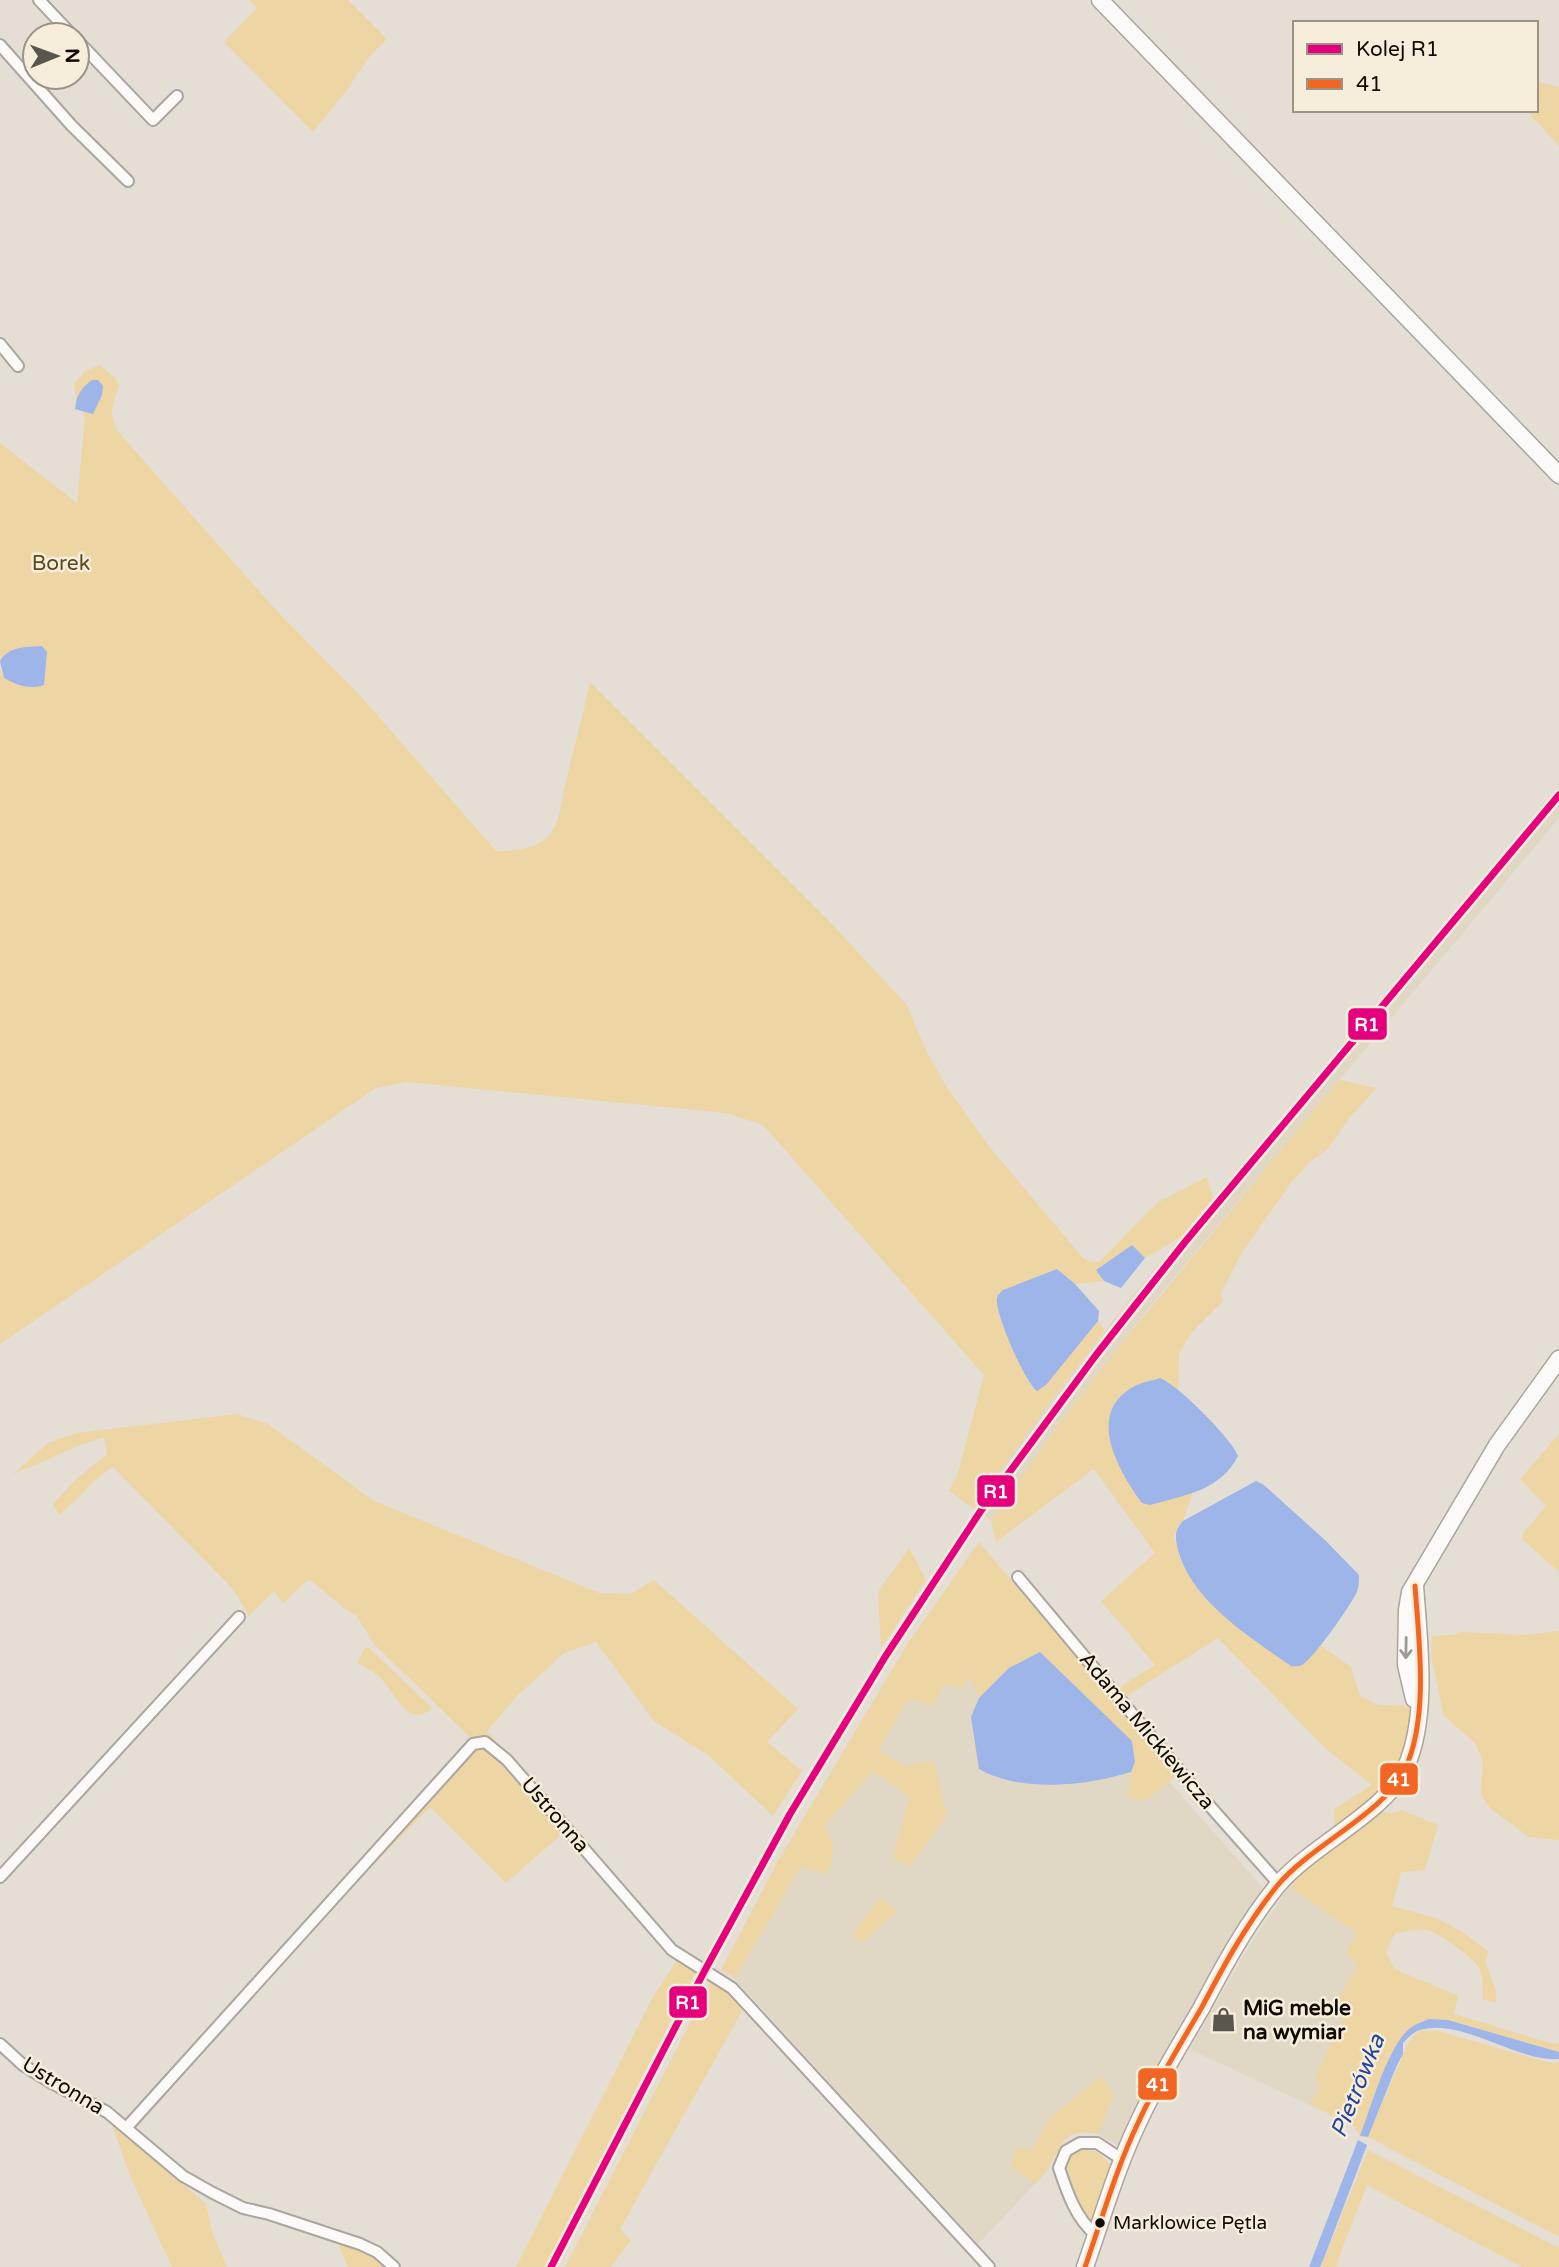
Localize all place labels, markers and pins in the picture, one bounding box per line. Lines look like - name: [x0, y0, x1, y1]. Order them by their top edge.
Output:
- place label: MiG meble na wymiar: [1243, 1996, 1351, 2045]
- shop icon: MiG meble na wymiar: [1209, 2006, 1237, 2034]
- place label: Marklowice Pętla: [1113, 2212, 1267, 2234]
- marker: Marklowice Pętla: [1093, 2216, 1107, 2230]

